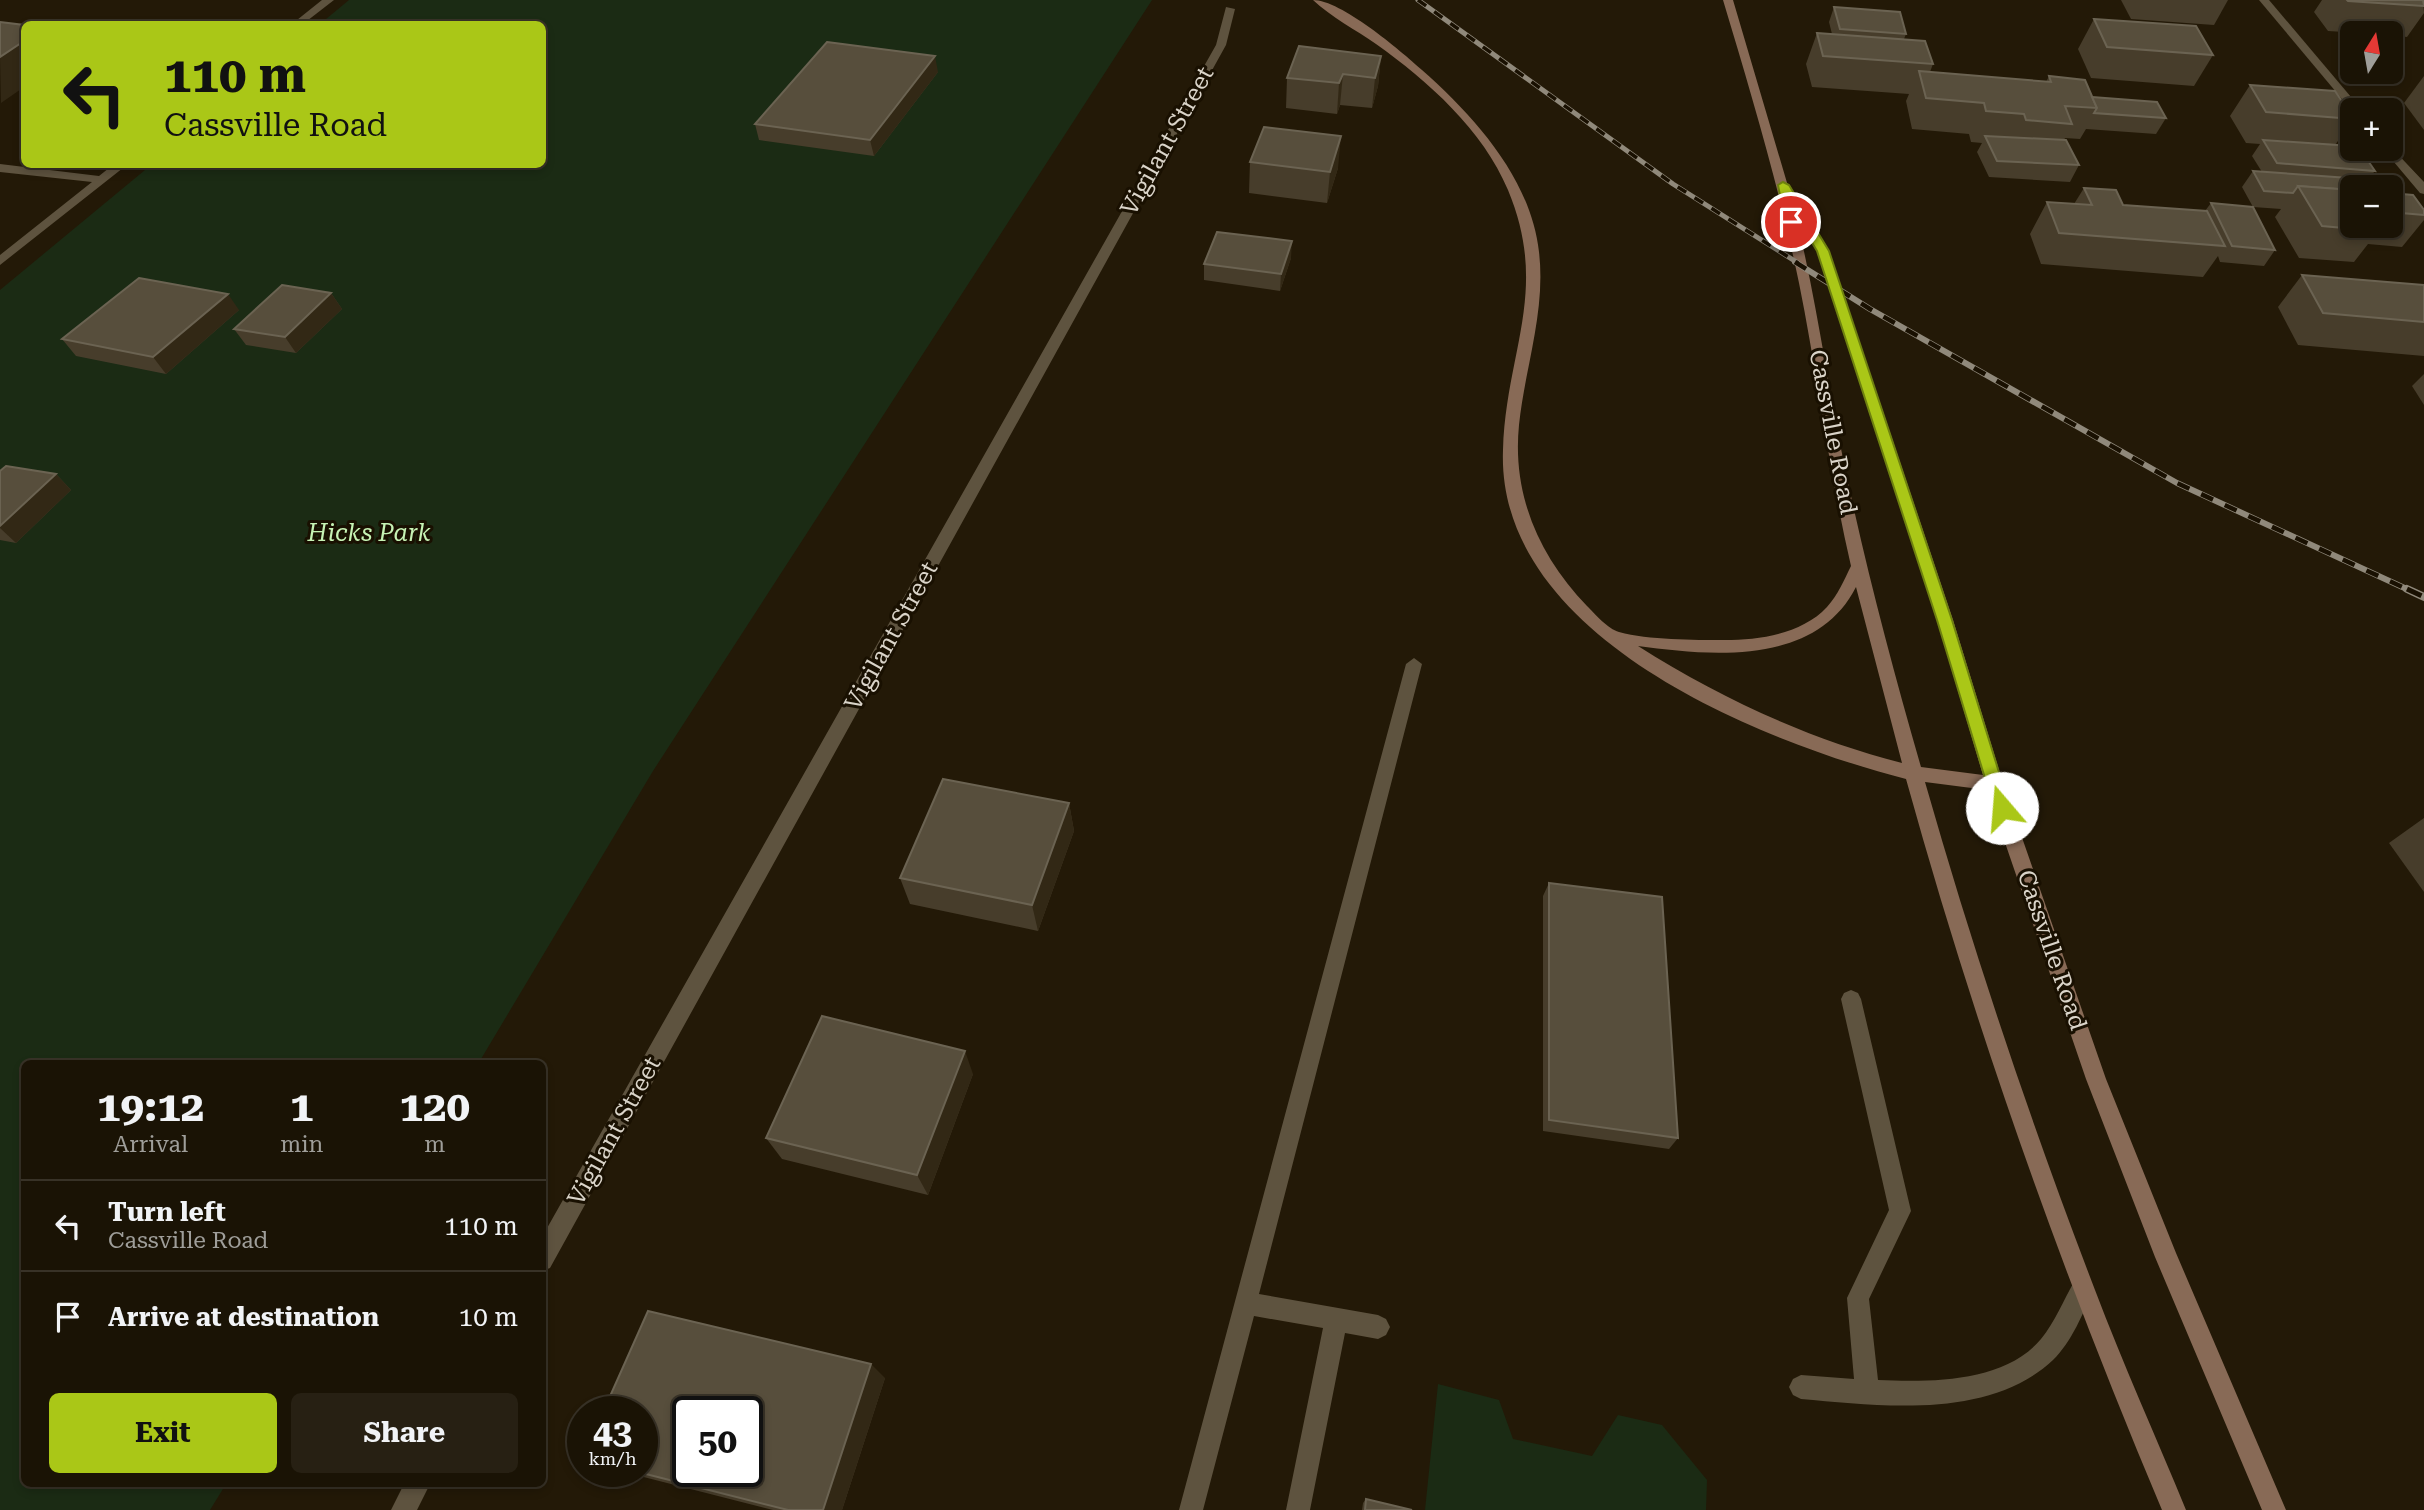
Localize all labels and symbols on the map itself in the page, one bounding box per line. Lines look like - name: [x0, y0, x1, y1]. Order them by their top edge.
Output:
- north arrow: [2340, 21, 2403, 84]
- street label: Vigilant Street: [1115, 62, 1219, 220]
- pin: [1761, 192, 1821, 252]
- street label: Cassville Road: [1803, 347, 1863, 517]
- park label: Hicks Park: [307, 519, 430, 547]
- street label: Vigilant Street: [839, 557, 943, 715]
- position arrow: [1965, 771, 2039, 845]
- street label: Cassville Road: [2012, 866, 2092, 1034]
- street label: Vigilant Street: [562, 1052, 666, 1210]
- speed limit sign: 50: [672, 1396, 763, 1487]

